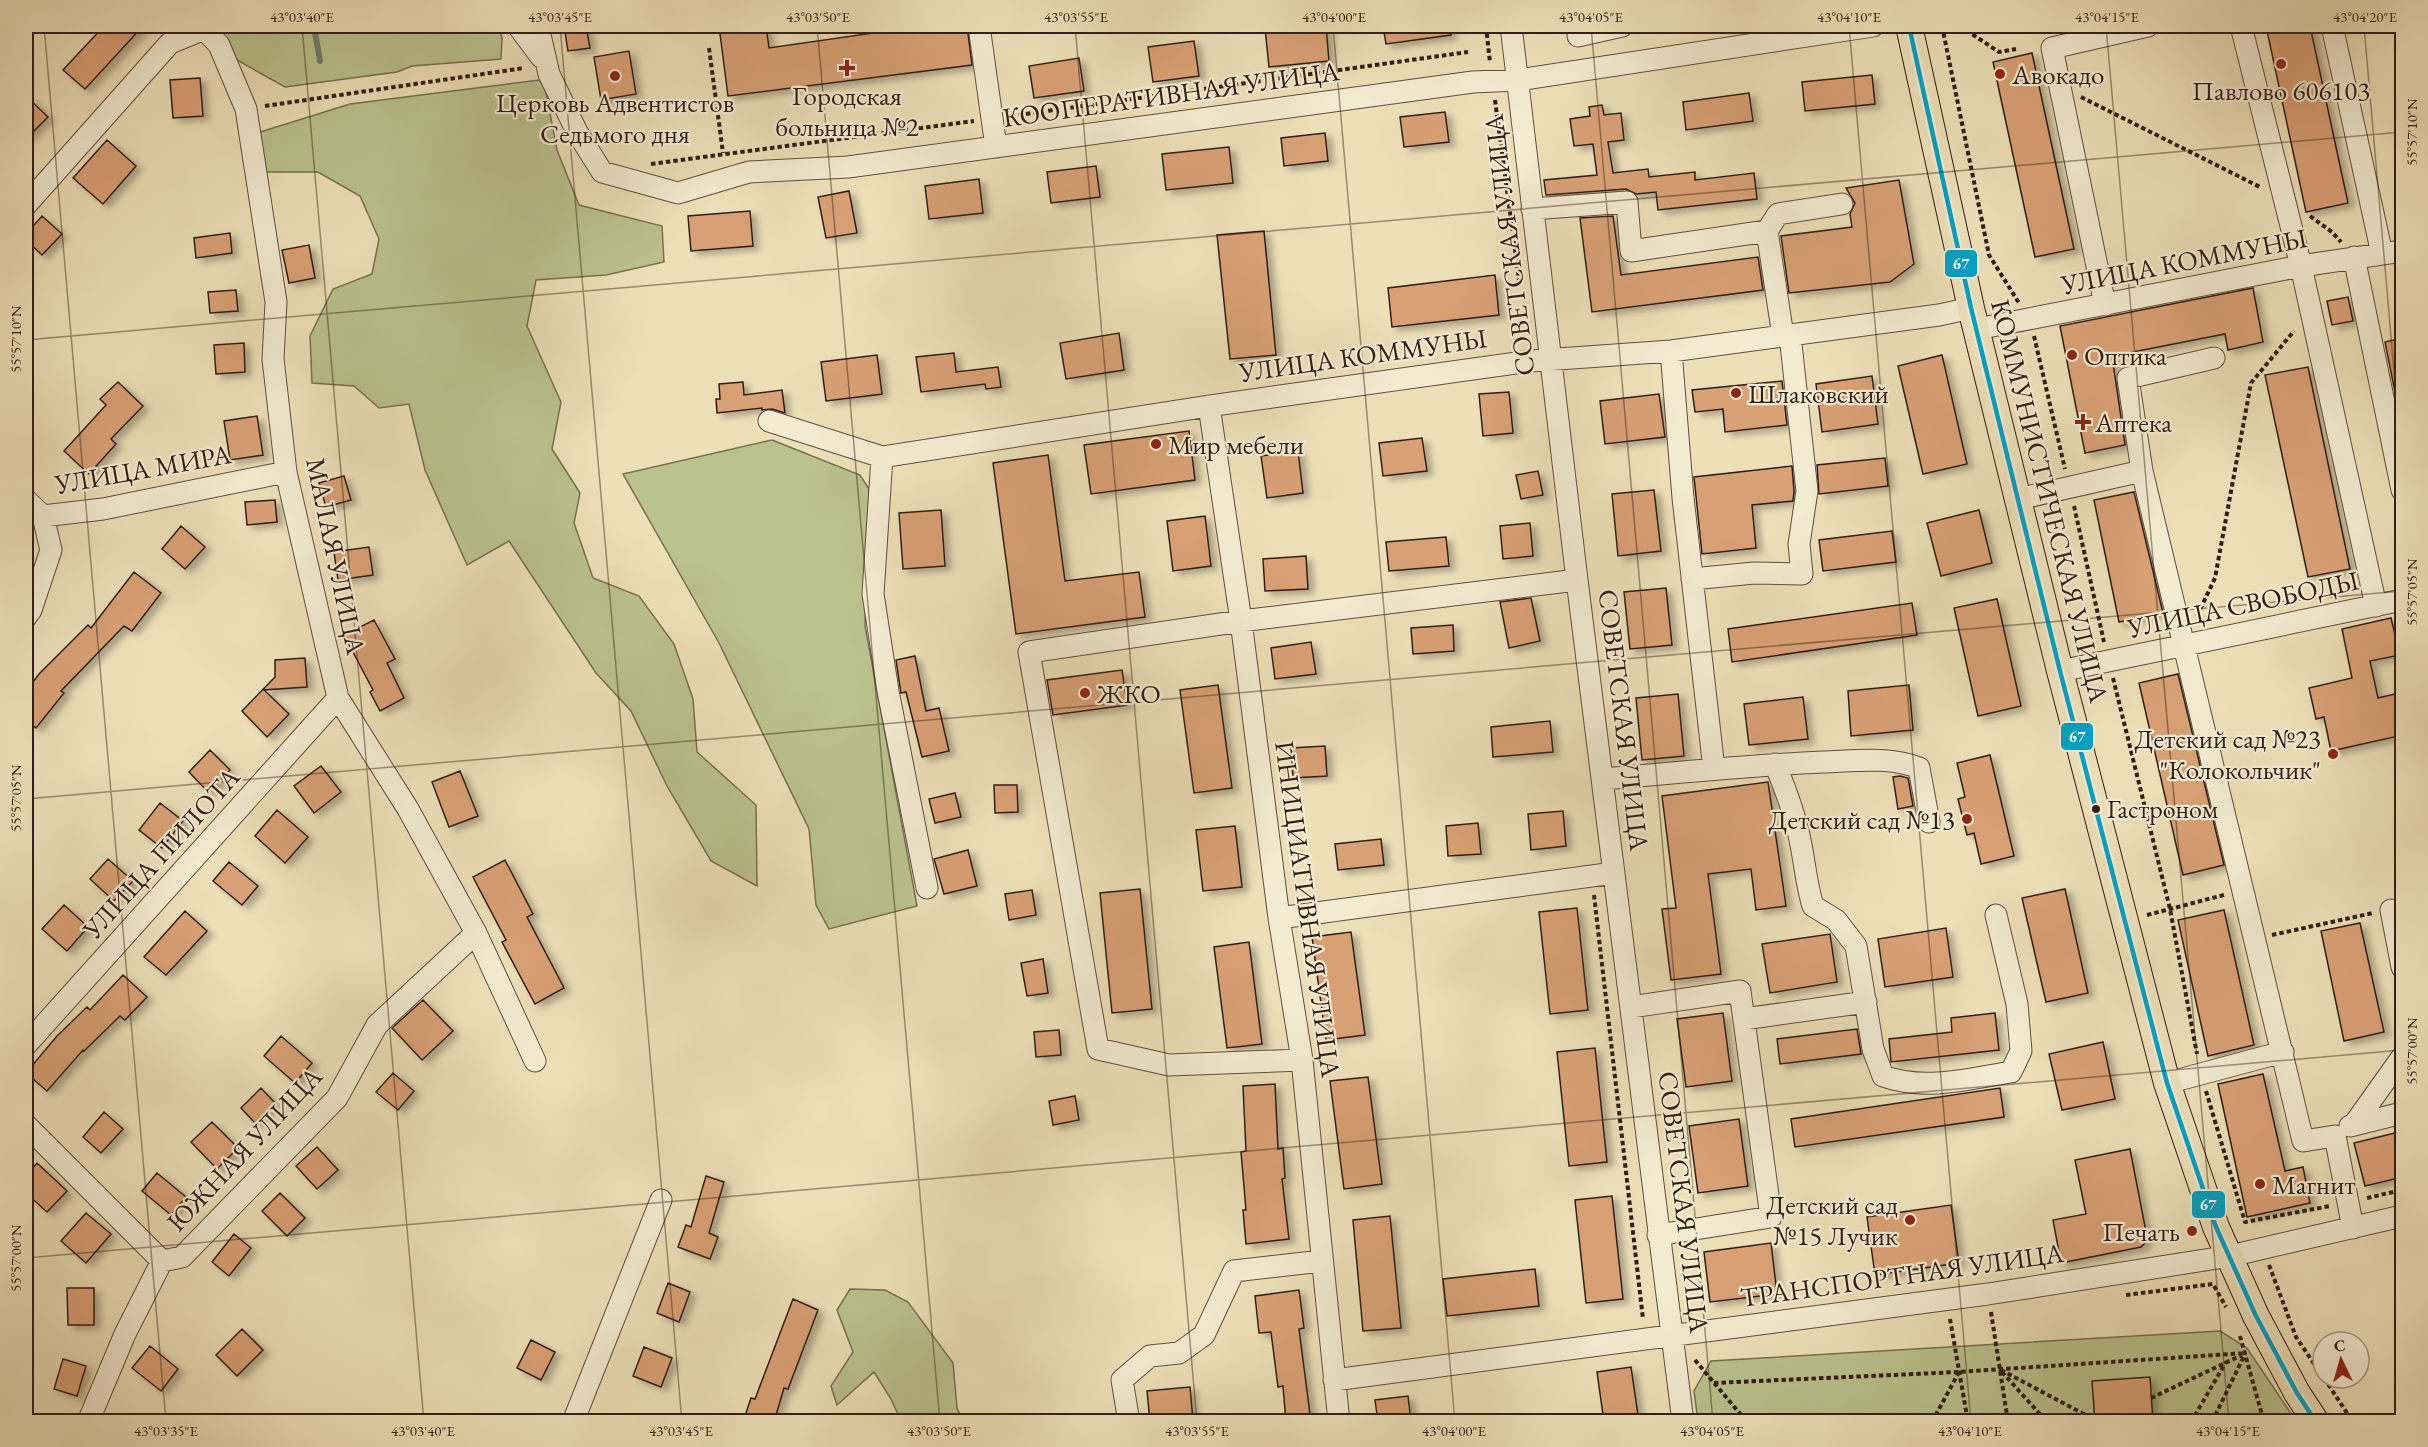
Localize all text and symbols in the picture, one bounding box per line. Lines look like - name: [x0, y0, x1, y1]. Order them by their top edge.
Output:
- text: 43°03'40"E: [270, 7, 335, 26]
- text: 43°03'45"E: [528, 7, 593, 26]
- text: 43°03'50"E: [786, 7, 851, 26]
- text: 43°03'55"E: [1044, 7, 1109, 26]
- text: 43°04'00"E: [1302, 7, 1367, 26]
- text: 43°04'05"E: [1559, 7, 1624, 26]
- text: 43°04'10"E: [1817, 7, 1882, 26]
- text: 43°04'15"E: [2075, 7, 2140, 26]
- text: 43°04'20"E: [2333, 7, 2398, 26]
- street label: КООПЕРАТИВНАЯ УЛИЦА: [1000, 53, 1342, 135]
- place label: Авокадо: [2011, 57, 2104, 92]
- marker: Павлово 606103: [2274, 57, 2288, 71]
- marker: Городская больница №2: [838, 59, 856, 77]
- marker: Авокадо: [1993, 67, 2007, 81]
- marker: Церковь Адвентистов Седьмого дня: [608, 69, 622, 83]
- place label: Павлово 606103: [2192, 73, 2370, 108]
- place label: Городская больница №2: [775, 78, 919, 144]
- place label: Церковь Адвентистов Седьмого дня: [496, 85, 734, 151]
- text: 55°57'10"N: [2402, 98, 2421, 166]
- street label: СОВЕТСКАЯ УЛИЦА: [1476, 112, 1542, 378]
- street label: УЛИЦА КОММУНЫ: [2057, 220, 2310, 302]
- line badge: 67: [1944, 249, 1978, 278]
- text: 67: [1953, 253, 1970, 274]
- street label: КОММУНИСТИЧЕСКАЯ УЛИЦА: [1983, 296, 2117, 706]
- text: 55°57'10"N: [6, 305, 25, 373]
- street label: УЛИЦА КОММУНЫ: [1236, 320, 1489, 390]
- place label: Оптика: [2084, 338, 2167, 373]
- marker: Оптика: [2065, 348, 2079, 362]
- place label: Шлаковский: [1748, 376, 1889, 411]
- marker: Шлаковский: [1729, 386, 1743, 400]
- place label: Аптека: [2094, 405, 2172, 440]
- marker: Аптека: [2076, 415, 2090, 429]
- place label: Мир мебели: [1168, 427, 1304, 462]
- street label: УЛИЦА МИРА: [51, 436, 234, 502]
- marker: Мир мебели: [1149, 437, 1163, 451]
- street label: МАЛАЯ УЛИЦА: [298, 454, 374, 658]
- text: 55°57'05"N: [2402, 558, 2421, 626]
- street label: УЛИЦА СВОБОДЫ: [2123, 562, 2362, 646]
- street label: СОВЕТСКАЯ УЛИЦА: [1591, 587, 1657, 853]
- place label: ЖКО: [1096, 676, 1161, 711]
- marker: ЖКО: [1078, 686, 1092, 700]
- place label: Детский сад №23 "Колокольчик": [2135, 721, 2321, 787]
- line badge: 67: [2060, 722, 2094, 751]
- text: 67: [2069, 726, 2086, 747]
- street label: ИНИЦИАТИВНАЯ УЛИЦА: [1267, 738, 1349, 1080]
- marker: Детский сад №23 "Колокольчик": [2326, 747, 2340, 761]
- street label: УЛИЦА ПИЛОТА: [74, 760, 247, 947]
- text: 55°57'05"N: [6, 764, 25, 832]
- place label: Гастроном: [2107, 792, 2218, 826]
- place label: Детский сад №13: [1769, 802, 1955, 837]
- marker: Гастроном: [2090, 803, 2102, 815]
- marker: Детский сад №13: [1960, 812, 1974, 826]
- text: 55°57'00"N: [2402, 1017, 2421, 1085]
- street label: ЮЖНАЯ УЛИЦА: [158, 1059, 330, 1239]
- street label: СОВЕТСКАЯ УЛИЦА: [1651, 1069, 1717, 1335]
- place label: Магнит: [2272, 1167, 2356, 1202]
- marker: Магнит: [2253, 1177, 2267, 1191]
- place label: Детский сад №15 Лучик: [1766, 1187, 1898, 1253]
- line badge: 67: [2191, 1190, 2226, 1219]
- text: 67: [2200, 1194, 2217, 1215]
- marker: Детский сад №15 Лучик: [1903, 1213, 1917, 1227]
- place label: Печать: [2102, 1214, 2180, 1249]
- text: 55°57'00"N: [6, 1224, 25, 1292]
- marker: Печать: [2185, 1224, 2199, 1238]
- street label: ТРАНСПОРТНАЯ УЛИЦА: [1738, 1235, 2066, 1315]
- north arrow: [2311, 1330, 2371, 1390]
- text: С: [2333, 1335, 2346, 1357]
- text: 43°03'35"E: [134, 1421, 199, 1440]
- text: 43°03'40"E: [391, 1421, 456, 1440]
- text: 43°03'45"E: [649, 1421, 714, 1440]
- text: 43°03'50"E: [907, 1421, 972, 1440]
- text: 43°03'55"E: [1165, 1421, 1230, 1440]
- text: 43°04'00"E: [1422, 1421, 1487, 1440]
- text: 43°04'05"E: [1680, 1421, 1745, 1440]
- text: 43°04'10"E: [1938, 1421, 2003, 1440]
- text: 43°04'15"E: [2196, 1421, 2261, 1440]

